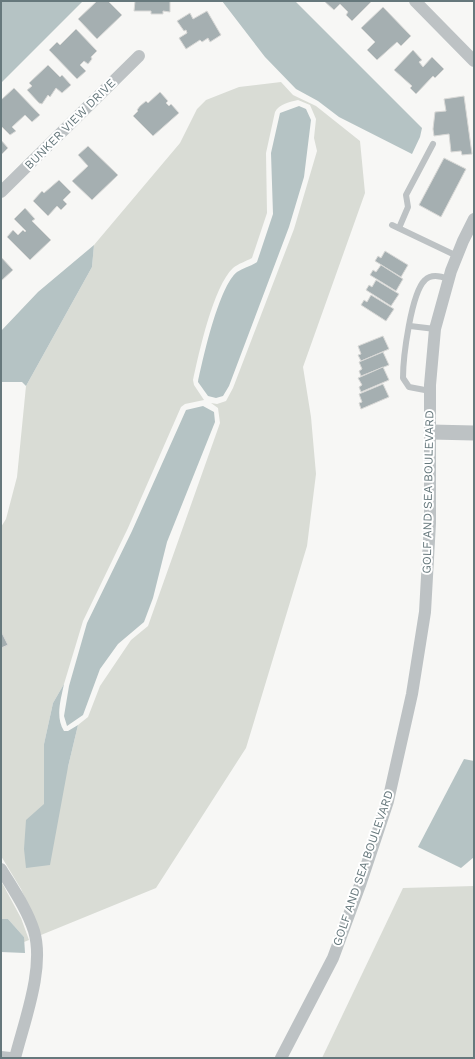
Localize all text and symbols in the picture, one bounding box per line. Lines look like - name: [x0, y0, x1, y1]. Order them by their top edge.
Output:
- street label: BUNKER VIEW DRIVE: [22, 76, 118, 172]
- street label: GOLF AND SEA BOULEVARD: [420, 410, 436, 574]
- street label: GOLF AND SEA BOULEVARD: [330, 788, 396, 948]

